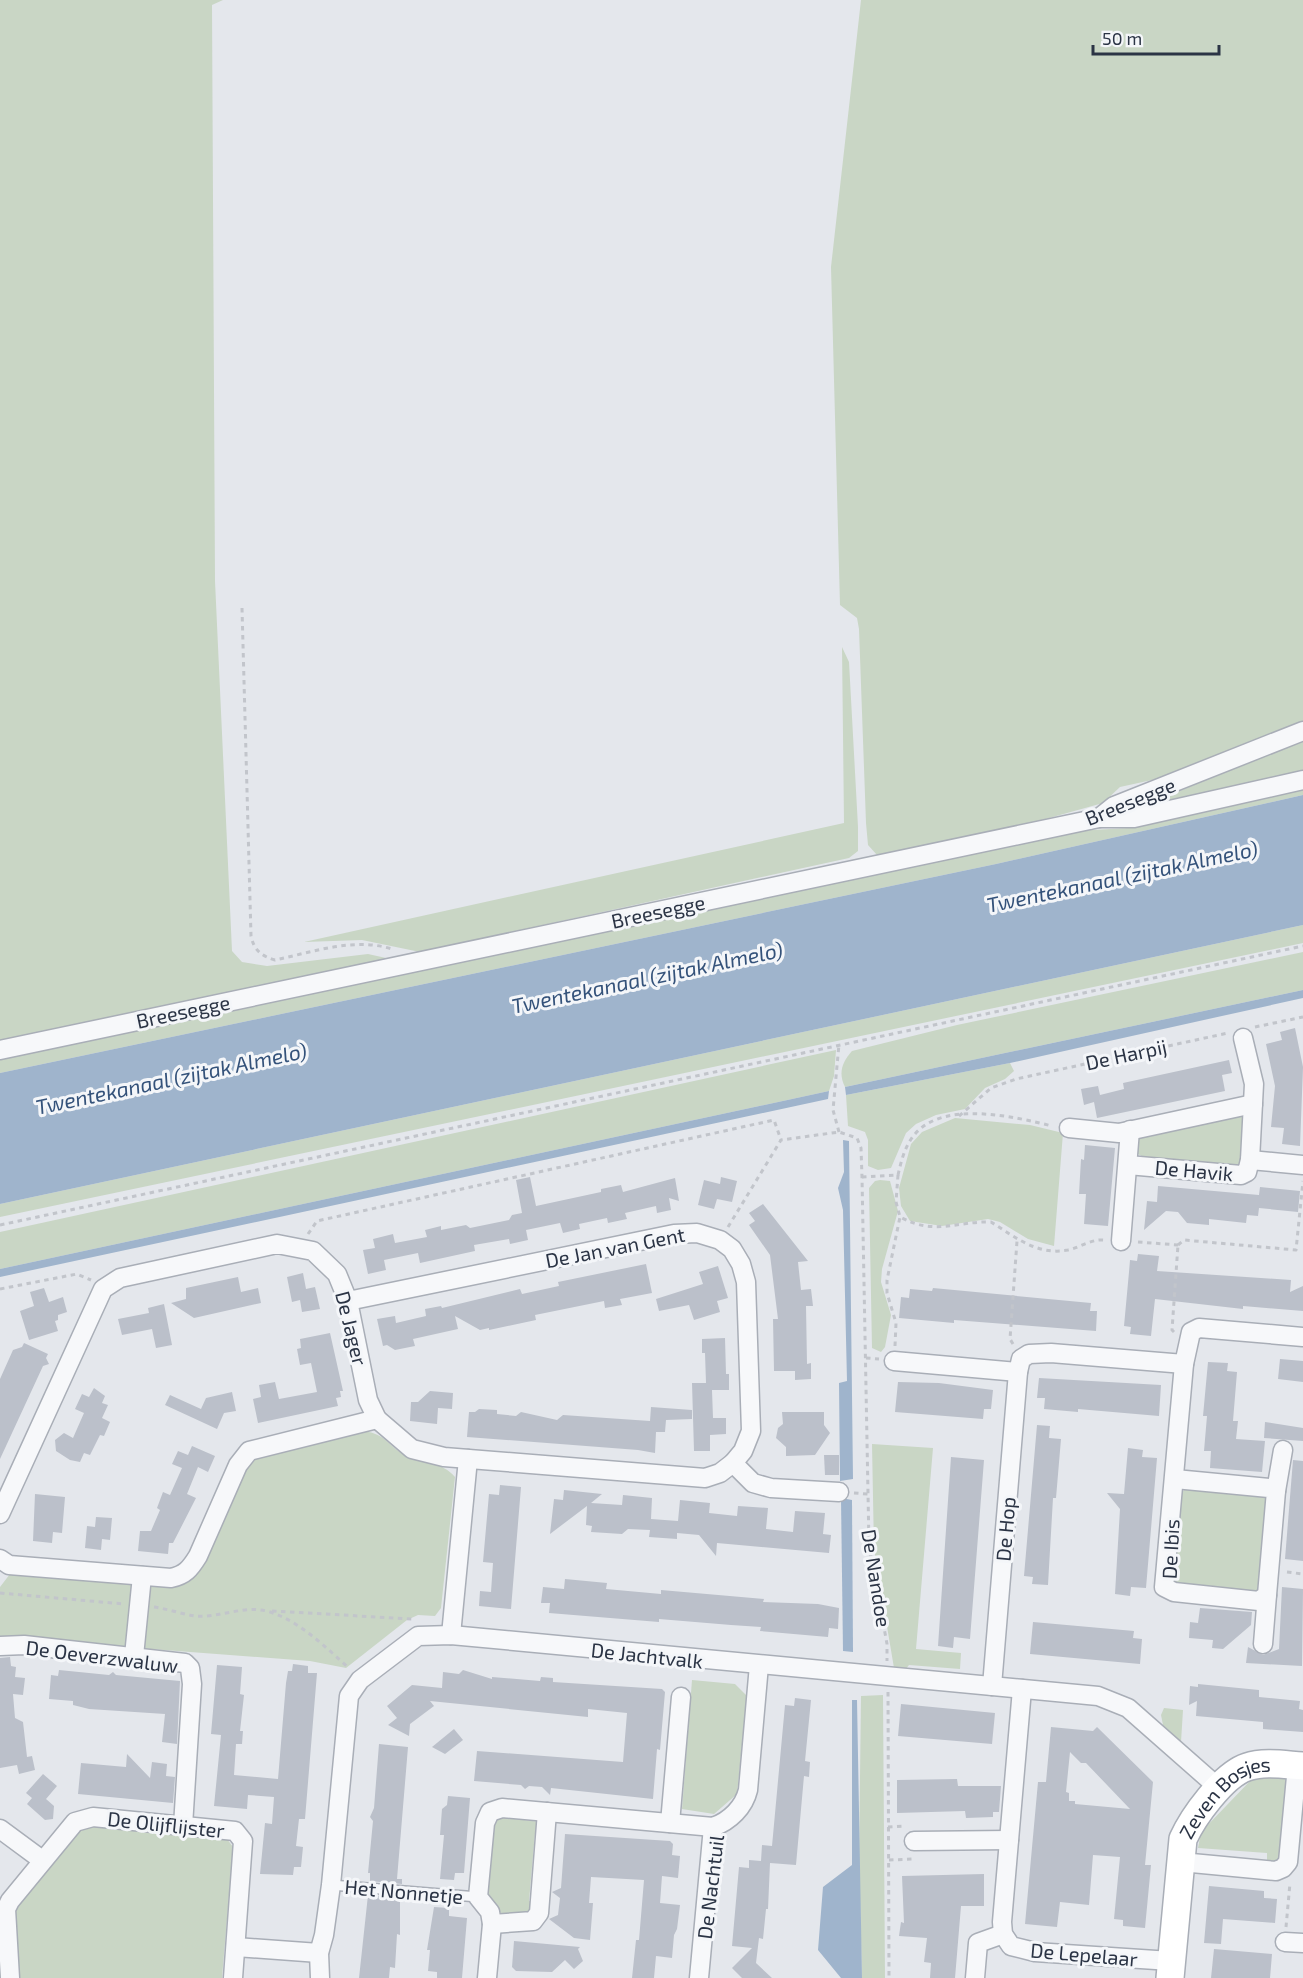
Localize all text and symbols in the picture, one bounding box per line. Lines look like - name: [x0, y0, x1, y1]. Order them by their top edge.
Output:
- scale bar: [1093, 18, 1219, 56]
- text: 50 m: [1102, 27, 1142, 49]
- street label: Breesegge: [1081, 772, 1179, 830]
- water label: Twentekanaal (zijtak Almelo): [984, 835, 1261, 918]
- street label: Breesegge: [609, 889, 707, 933]
- water label: Twentekanaal (zijtak Almelo): [509, 936, 786, 1019]
- street label: Breesegge: [134, 989, 232, 1033]
- street label: De Harpij: [1083, 1034, 1169, 1074]
- water label: Twentekanaal (zijtak Almelo): [33, 1037, 310, 1120]
- street label: De Havik: [1154, 1155, 1234, 1185]
- street label: De Jan van Gent: [543, 1222, 687, 1272]
- street label: De Jager: [331, 1288, 373, 1368]
- street label: De Hop: [990, 1496, 1020, 1562]
- street label: De Ibis: [1156, 1518, 1184, 1580]
- street label: De Nandoe: [857, 1527, 897, 1629]
- street label: De Oeverzwaluw: [25, 1635, 179, 1677]
- street label: De Jachtvalk: [590, 1637, 704, 1673]
- street label: Zeven Bosjes: [1173, 1752, 1271, 1842]
- street label: De Olijflijster: [106, 1806, 226, 1842]
- street label: De Nachtuil: [692, 1833, 728, 1941]
- street label: Het Nonnetje: [344, 1874, 464, 1908]
- street label: De Lepelaar: [1029, 1937, 1139, 1971]

